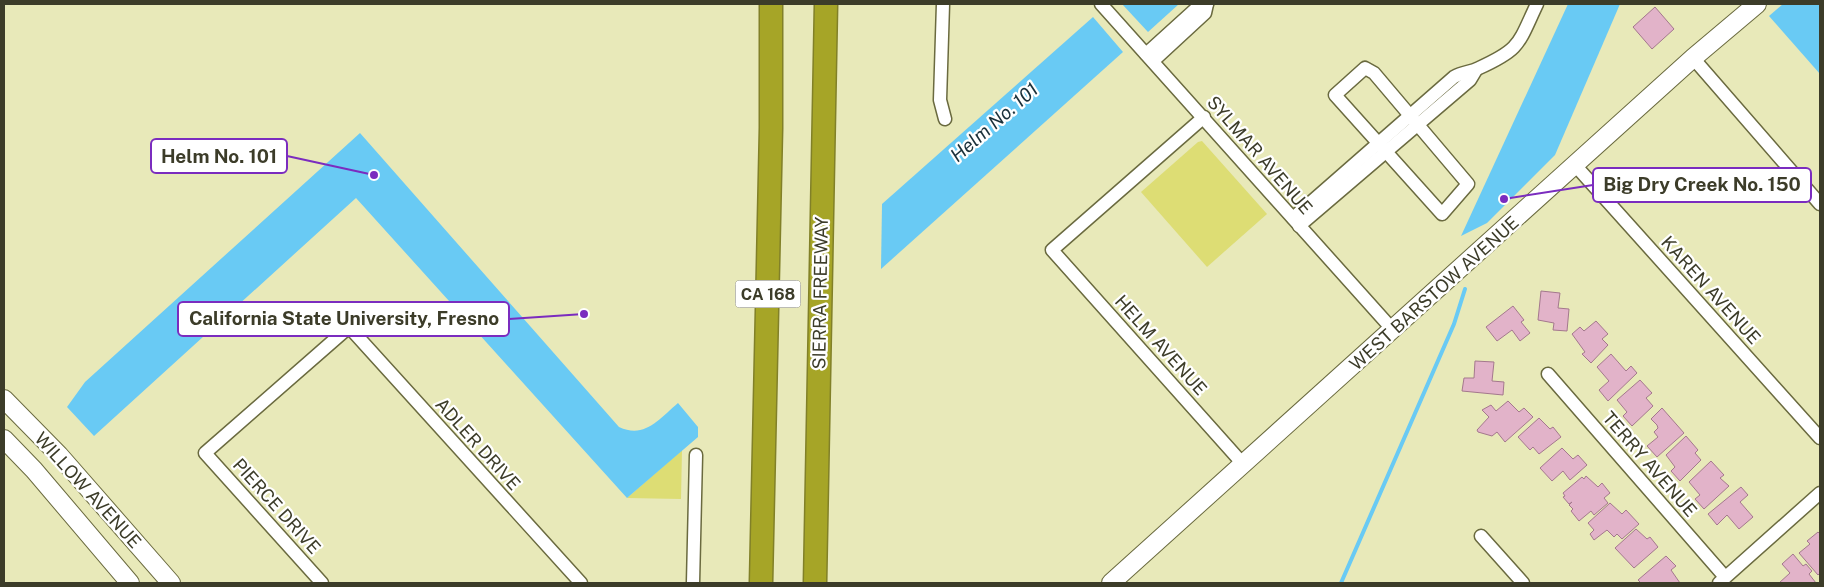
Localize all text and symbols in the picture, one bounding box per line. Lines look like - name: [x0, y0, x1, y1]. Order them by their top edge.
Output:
- water label: Helm No. 101: [946, 78, 1042, 166]
- street label: SYLMAR AVENUE: [1203, 92, 1317, 218]
- callout: Helm No. 101: [151, 139, 287, 173]
- text: Helm No. 101: [161, 145, 277, 167]
- callout: Big Dry Creek No. 150: [1593, 168, 1811, 202]
- text: Big Dry Creek No. 150: [1603, 173, 1801, 195]
- street label: WEST BARSTOW AVENUE: [1345, 212, 1523, 374]
- street label: SIERRA FREEWAY: [808, 216, 832, 370]
- street label: KAREN AVENUE: [1657, 232, 1765, 348]
- road number: CA 168: [736, 280, 800, 308]
- street label: HELM AVENUE: [1111, 291, 1211, 399]
- callout: California State University, Fresno: [178, 302, 509, 336]
- text: California State University, Fresno: [189, 307, 499, 329]
- street label: ADLER DRIVE: [431, 394, 525, 494]
- street label: TERRY AVENUE: [1599, 407, 1701, 521]
- street label: WILLOW AVENUE: [30, 428, 146, 552]
- street label: PIERCE DRIVE: [229, 454, 325, 558]

